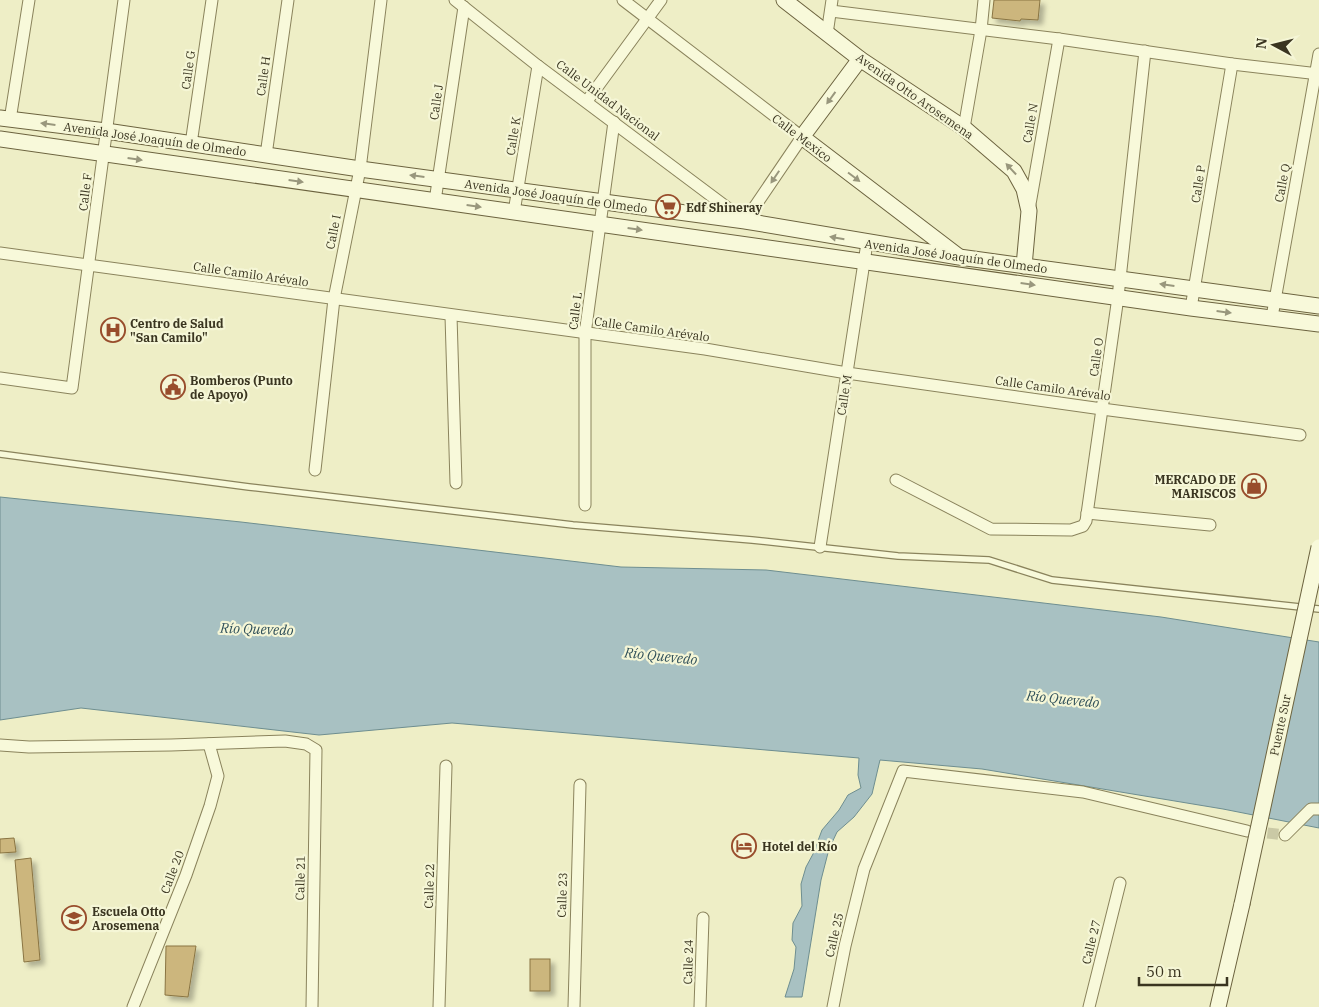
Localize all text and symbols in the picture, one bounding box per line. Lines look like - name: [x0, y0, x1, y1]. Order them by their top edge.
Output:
- north arrow: [1249, 20, 1299, 70]
- text: N: [1251, 37, 1271, 50]
- street label: Calle G: [178, 49, 198, 91]
- street label: Avenida Otto Arosemena: [853, 50, 977, 143]
- street label: Calle H: [253, 55, 273, 97]
- street label: Calle Unidad Nacional: [553, 56, 663, 144]
- street label: Calle J: [426, 83, 446, 121]
- one-way arrow: [825, 91, 836, 104]
- street label: Calle N: [1019, 102, 1041, 144]
- street label: Calle Mexico: [769, 111, 835, 165]
- street label: Calle K: [503, 115, 524, 156]
- street label: Avenida José Joaquín de Olmedo: [63, 119, 248, 159]
- one-way arrow: [40, 120, 56, 128]
- one-way arrow: [127, 155, 143, 163]
- street label: Calle Q: [1271, 162, 1293, 204]
- one-way arrow: [1005, 164, 1017, 176]
- street label: Calle P: [1188, 164, 1208, 204]
- one-way arrow: [770, 171, 779, 184]
- street label: Calle F: [75, 172, 95, 212]
- one-way arrow: [408, 172, 424, 180]
- one-way arrow: [847, 172, 860, 183]
- street label: Avenida José Joaquín de Olmedo: [464, 176, 649, 216]
- one-way arrow: [288, 177, 304, 185]
- supermarket icon: Edf Shineray: [655, 194, 681, 220]
- place label: Edf Shineray: [686, 200, 763, 215]
- one-way arrow: [466, 202, 482, 210]
- street label: Calle I: [322, 213, 344, 251]
- one-way arrow: [627, 225, 643, 233]
- one-way arrow: [829, 233, 845, 241]
- street label: Avenida José Joaquín de Olmedo: [864, 236, 1049, 276]
- street label: Calle Camilo Arévalo: [192, 258, 310, 290]
- one-way arrow: [1021, 280, 1037, 288]
- one-way arrow: [1158, 281, 1174, 289]
- street label: Calle L: [565, 291, 585, 331]
- one-way arrow: [1216, 308, 1232, 316]
- street label: Calle Camilo Arévalo: [593, 313, 711, 345]
- place label: Centro de Salud "San Camilo": [130, 316, 224, 345]
- hospital icon: Centro de Salud "San Camilo": [100, 317, 126, 343]
- street label: Calle O: [1086, 337, 1106, 377]
- street label: Calle Camilo Arévalo: [994, 372, 1112, 404]
- place label: Bomberos (Punto de Apoyo): [190, 373, 293, 402]
- public building icon: Bomberos (Punto de Apoyo): [160, 374, 186, 400]
- street label: Calle M: [833, 374, 855, 416]
- place label: MERCADO DE MARISCOS: [1155, 472, 1236, 501]
- shop icon: MERCADO DE MARISCOS: [1241, 473, 1267, 499]
- water label: Río Quevedo: [219, 619, 294, 639]
- water label: Río Quevedo: [623, 643, 699, 669]
- water label: Río Quevedo: [1025, 686, 1101, 712]
- street label: Puente Sur: [1266, 692, 1294, 757]
- hotel icon: Hotel del Río: [731, 833, 757, 859]
- place label: Hotel del Río: [762, 839, 838, 854]
- street label: Calle 20: [157, 848, 187, 896]
- street label: Calle 21: [292, 855, 308, 901]
- street label: Calle 22: [421, 863, 437, 909]
- street label: Calle 23: [554, 872, 570, 918]
- place label: Escuela Otto Arosemena: [92, 904, 166, 933]
- school or university icon: Escuela Otto Arosemena: [61, 905, 87, 931]
- street label: Calle 25: [822, 911, 846, 959]
- street label: Calle 27: [1078, 918, 1104, 966]
- street label: Calle 24: [680, 939, 696, 985]
- scale bar: [1139, 954, 1226, 986]
- text: 50 m: [1146, 962, 1182, 981]

